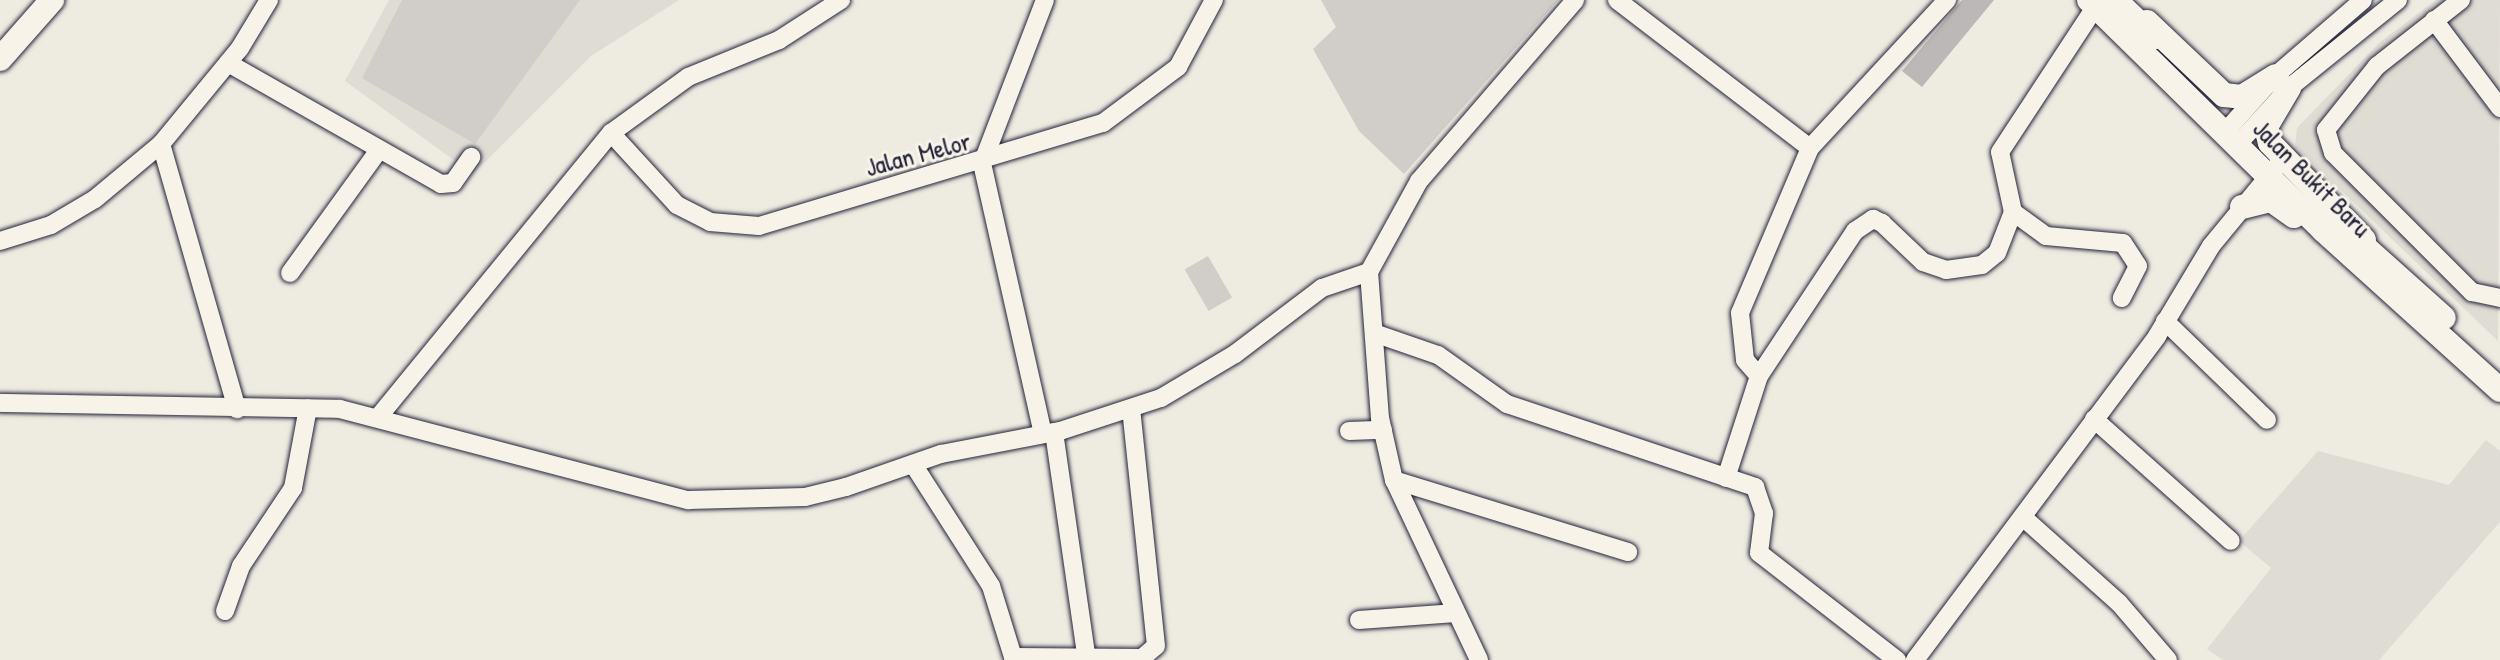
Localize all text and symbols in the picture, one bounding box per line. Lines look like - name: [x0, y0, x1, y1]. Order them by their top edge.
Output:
- street label: Jalan Bukit Baru: [2247, 113, 2377, 243]
- street label: Jalan Melor: [862, 125, 974, 183]

